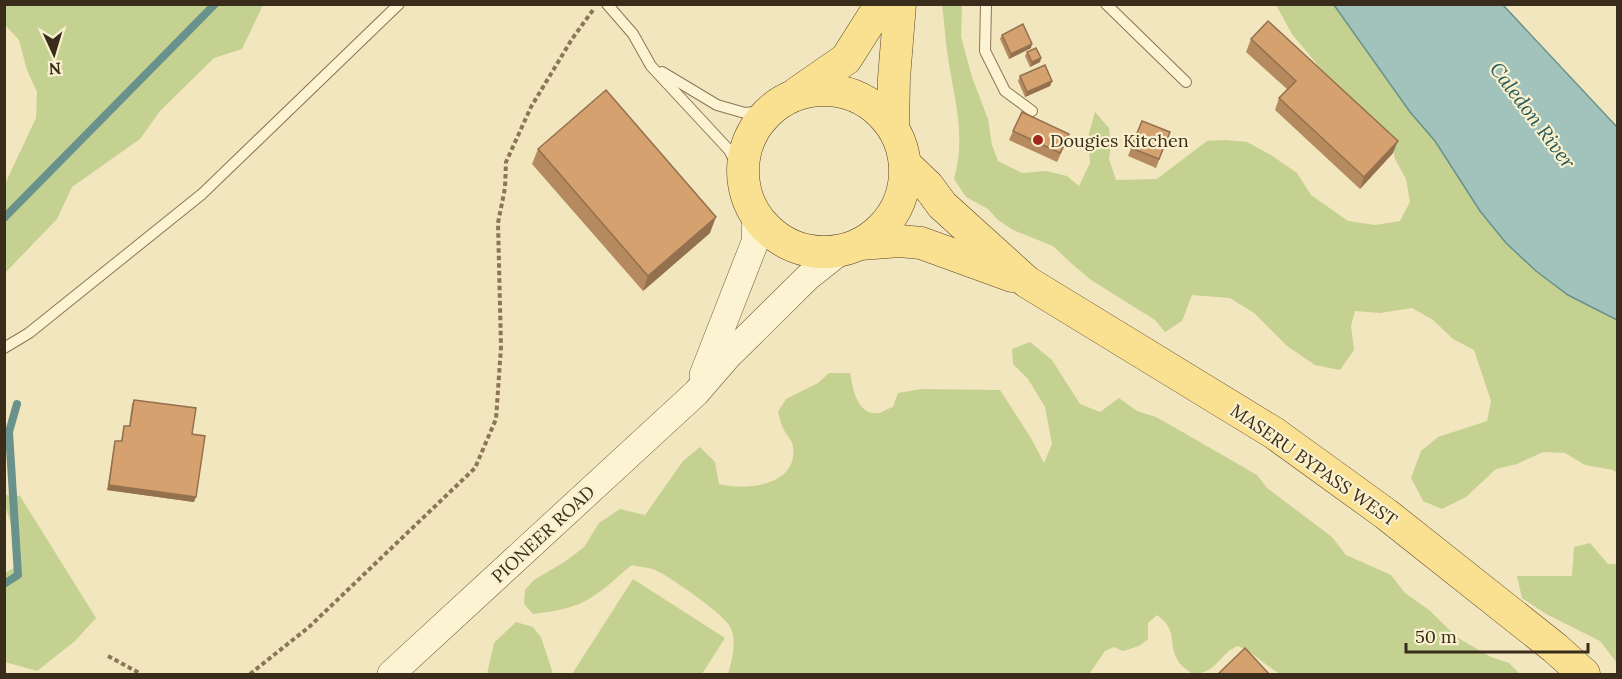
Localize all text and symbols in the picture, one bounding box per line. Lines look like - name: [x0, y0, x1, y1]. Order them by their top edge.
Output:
- north arrow: [24, 24, 84, 84]
- water label: Caledon River: [1485, 57, 1582, 174]
- text: N: [48, 59, 62, 79]
- place label: Dougies Kitchen: [1050, 129, 1189, 152]
- marker: Dougies Kitchen: [1031, 133, 1045, 147]
- street label: MASERU BYPASS WEST: [1226, 399, 1402, 532]
- street label: PIONEER ROAD: [487, 480, 599, 588]
- scale bar: [1406, 616, 1588, 654]
- text: 50 m: [1415, 625, 1457, 648]

